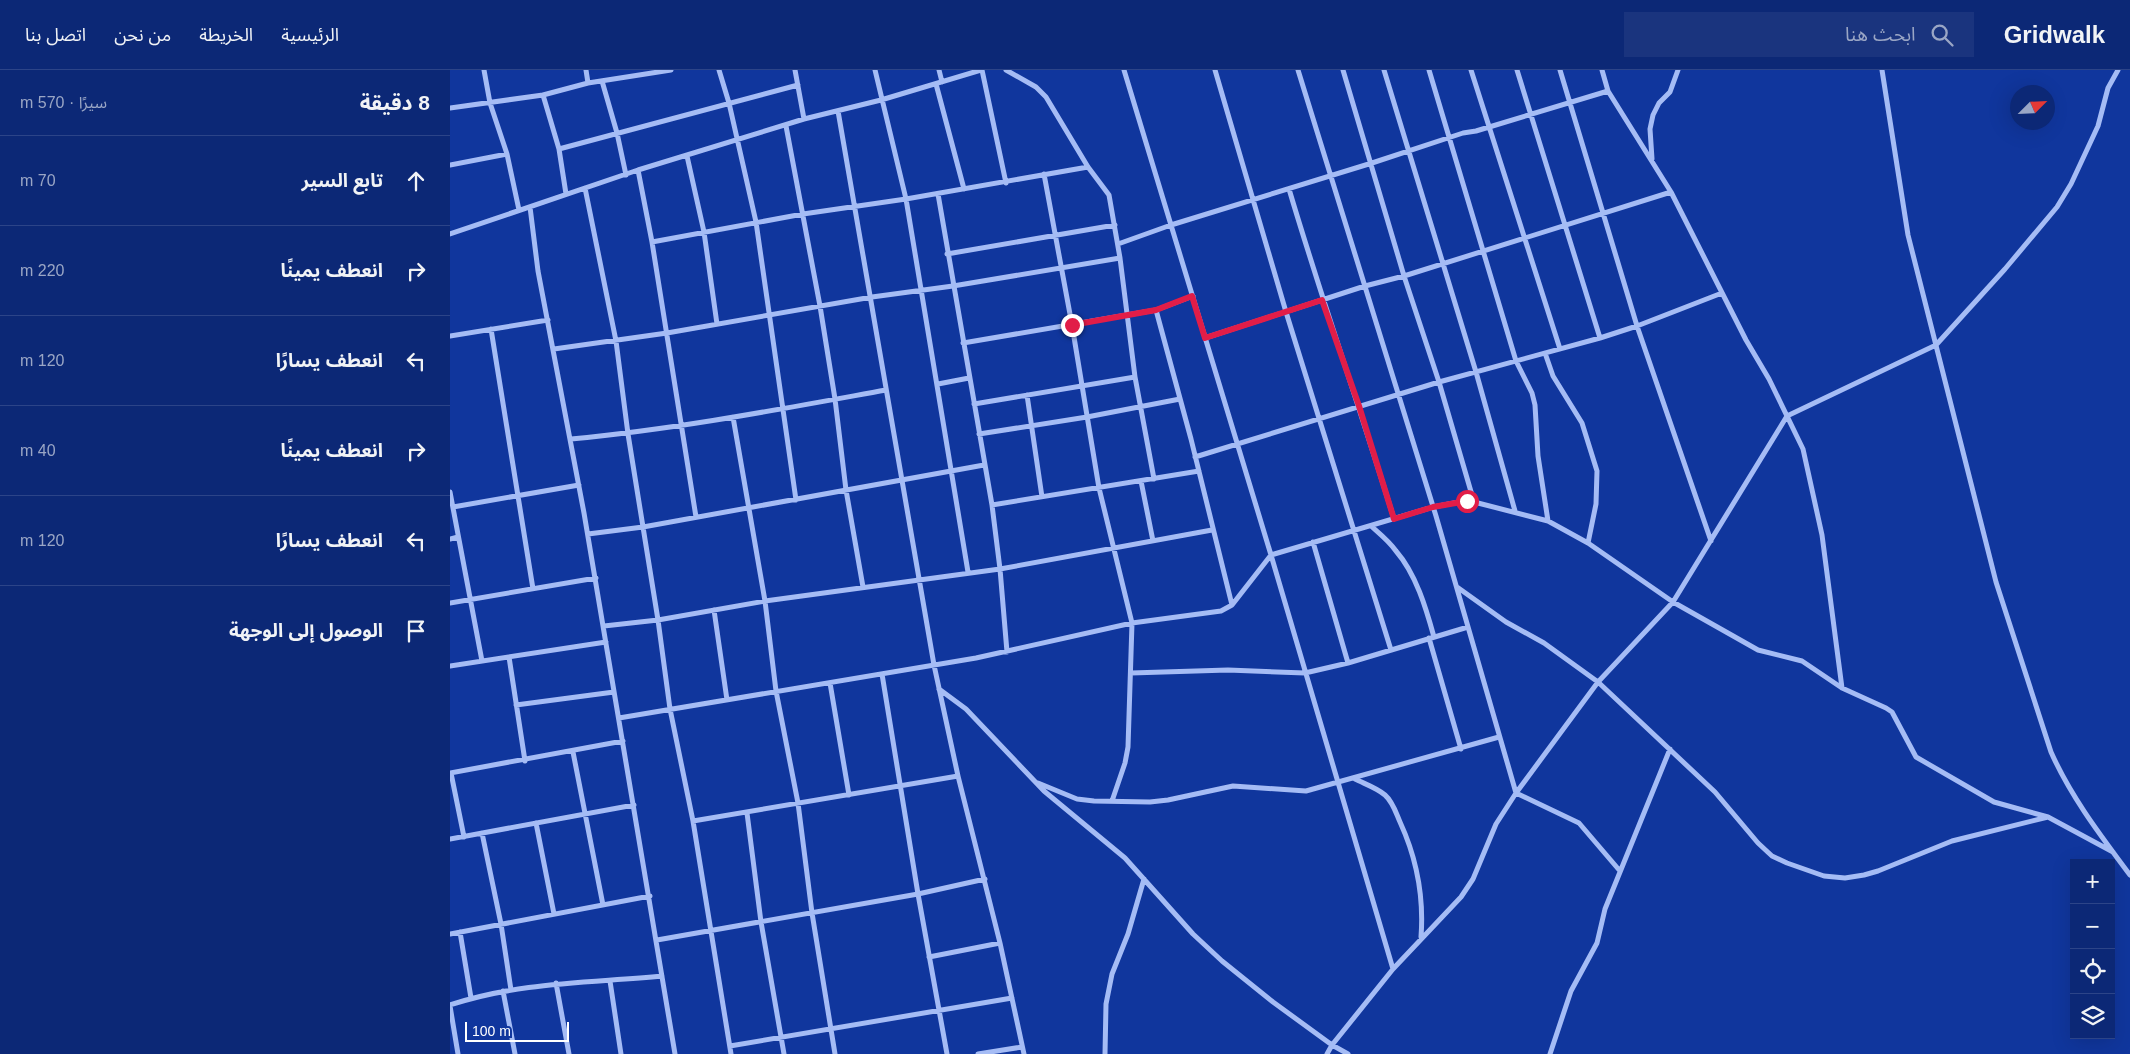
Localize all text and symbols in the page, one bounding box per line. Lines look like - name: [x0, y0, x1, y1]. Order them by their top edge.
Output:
- search box: [1624, 12, 1974, 57]
- icon: search: [1928, 21, 1956, 49]
- text: Gridwalk: [2004, 21, 2105, 48]
- text: ابحث هنا: [1845, 24, 1916, 45]
- text: اتصل بنا: [25, 25, 86, 45]
- text: من نحن: [114, 25, 171, 45]
- text: الخريطة: [199, 25, 253, 45]
- text: الرئيسية: [281, 25, 339, 45]
- north arrow: [2010, 85, 2055, 130]
- text: 8 دقيقة: [360, 91, 430, 114]
- text: سيرًا · 570 m: [20, 94, 107, 111]
- icon: ahead: [402, 167, 430, 195]
- text: تابع السير: [301, 170, 383, 191]
- text: 70 m: [20, 172, 56, 189]
- icon: right: [402, 257, 430, 285]
- text: انعطف يمينًا: [281, 260, 383, 281]
- text: 220 m: [20, 262, 64, 279]
- route end: [1061, 314, 1084, 337]
- icon: left: [402, 347, 430, 375]
- text: انعطف يسارًا: [276, 350, 383, 371]
- text: 120 m: [20, 352, 64, 369]
- icon: right: [402, 437, 430, 465]
- text: انعطف يمينًا: [281, 440, 383, 461]
- text: 40 m: [20, 442, 56, 459]
- route start: [1456, 490, 1479, 513]
- icon: left: [402, 527, 430, 555]
- text: انعطف يسارًا: [276, 530, 383, 551]
- text: 120 m: [20, 532, 64, 549]
- icon: arrive: [402, 617, 430, 645]
- text: الوصول إلى الوجهة: [229, 620, 383, 641]
- map controls: [2070, 859, 2115, 1039]
- button: +: [2070, 859, 2115, 904]
- button: −: [2070, 904, 2115, 949]
- button: locate: [2070, 949, 2115, 994]
- button: layers: [2070, 994, 2115, 1039]
- scale bar: [465, 1019, 569, 1042]
- text: 100 m: [472, 1023, 511, 1039]

